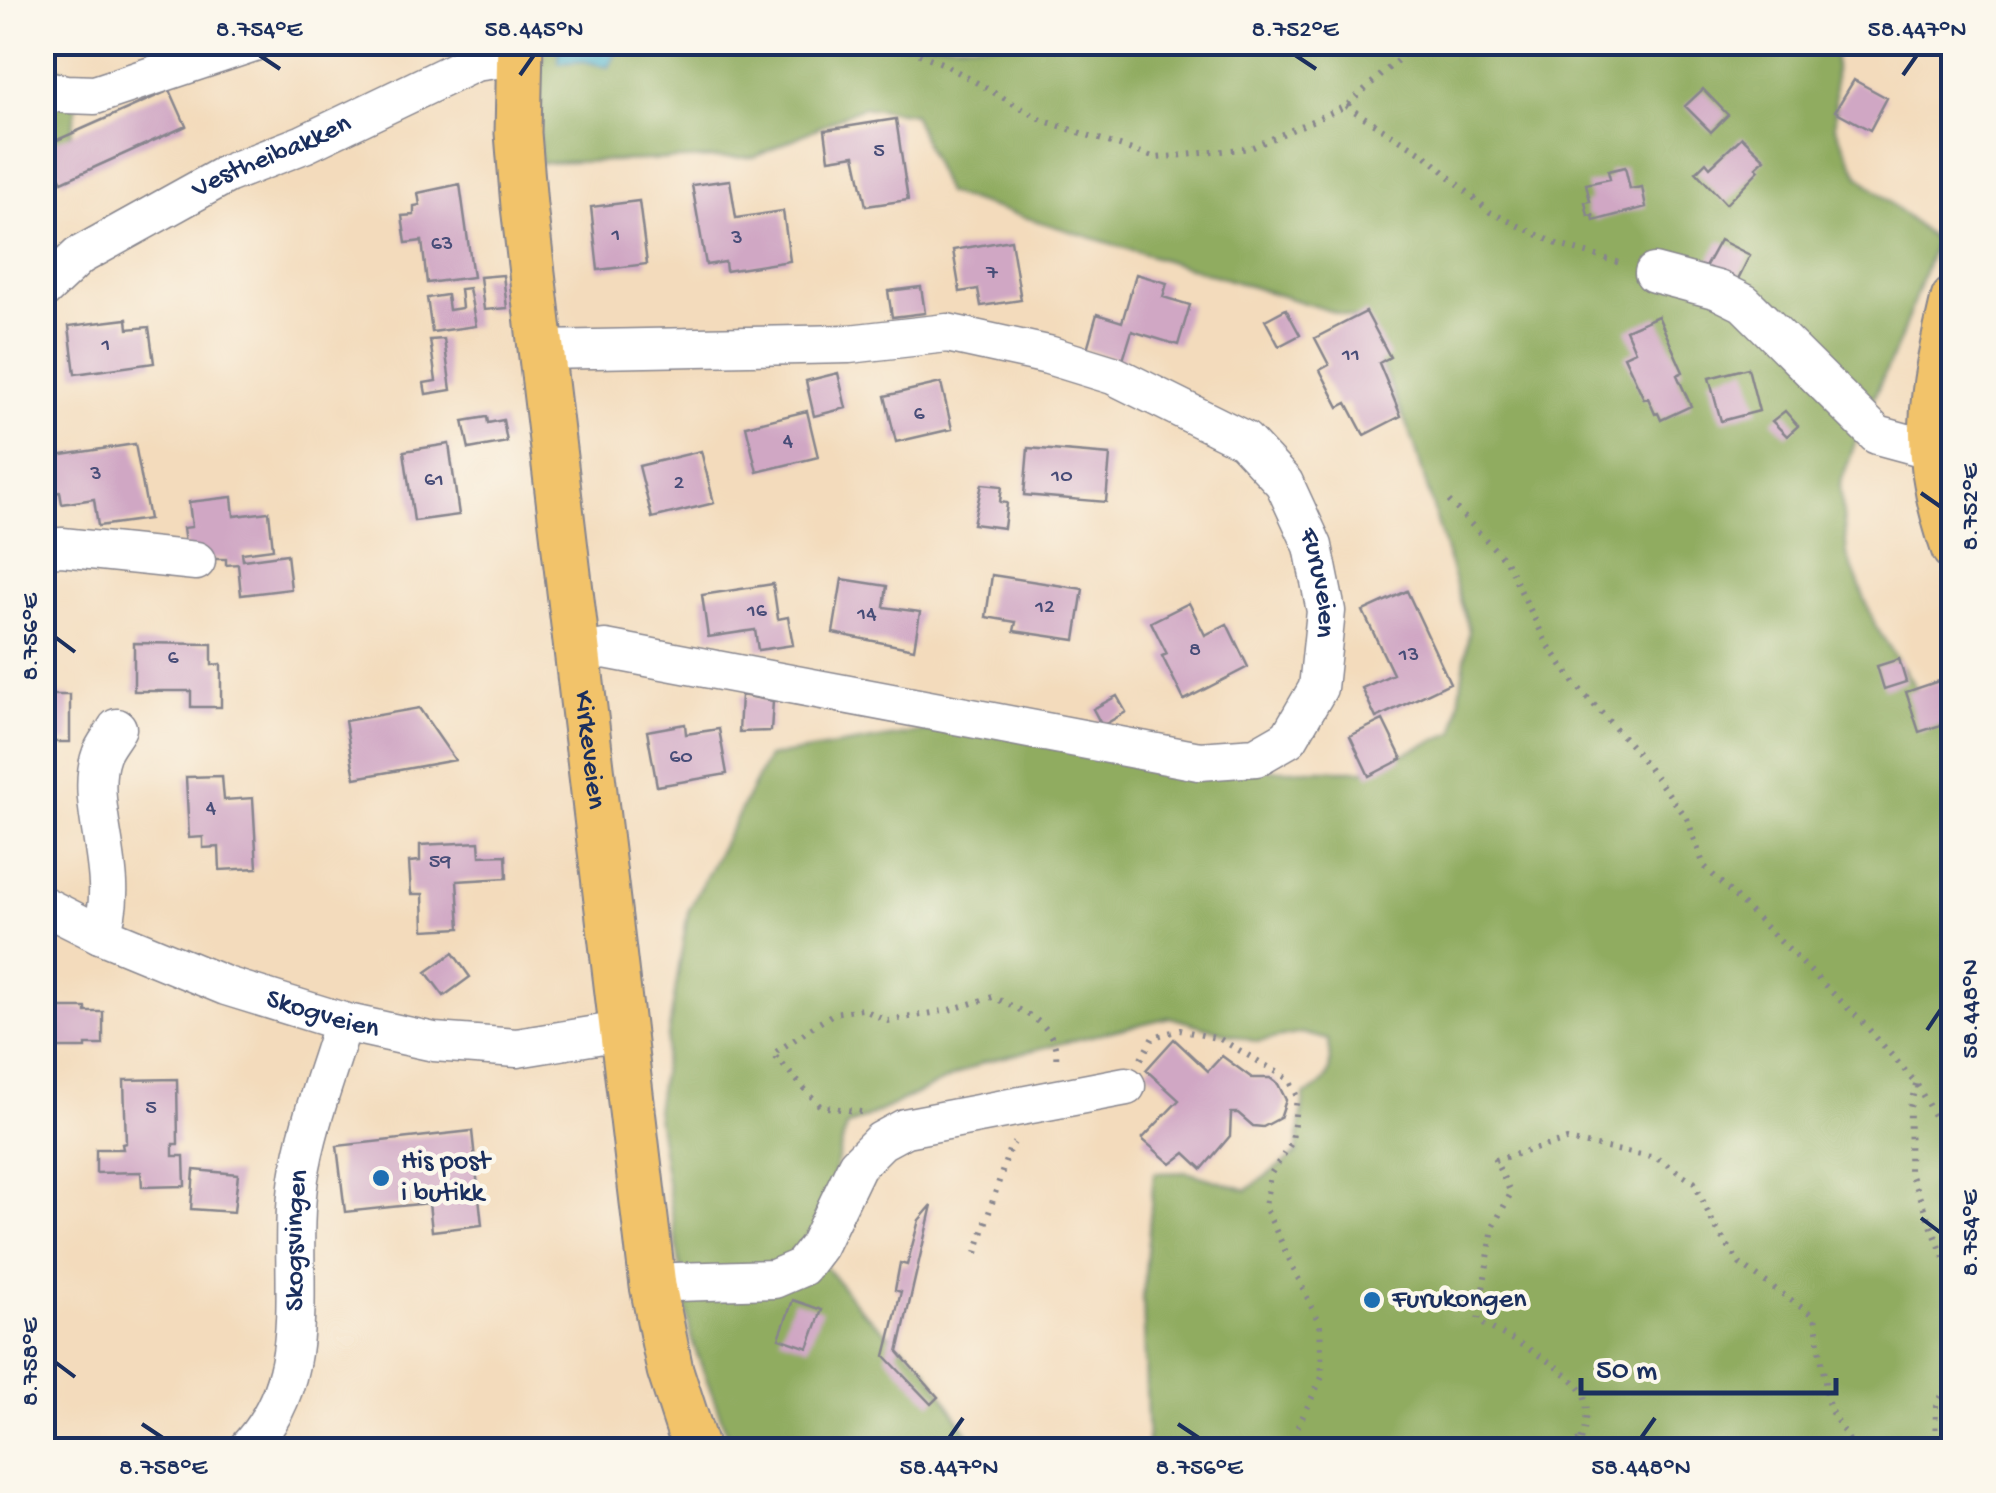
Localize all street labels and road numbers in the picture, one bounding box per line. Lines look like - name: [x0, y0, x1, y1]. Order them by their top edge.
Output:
- street label: Vestheibakken: [185, 107, 357, 207]
- street label: Furuveien: [1290, 522, 1342, 640]
- street label: Kirkeveien: [566, 689, 612, 812]
- street label: Skogveien: [262, 983, 383, 1046]
- street label: Skogsvingen: [279, 1166, 317, 1311]

